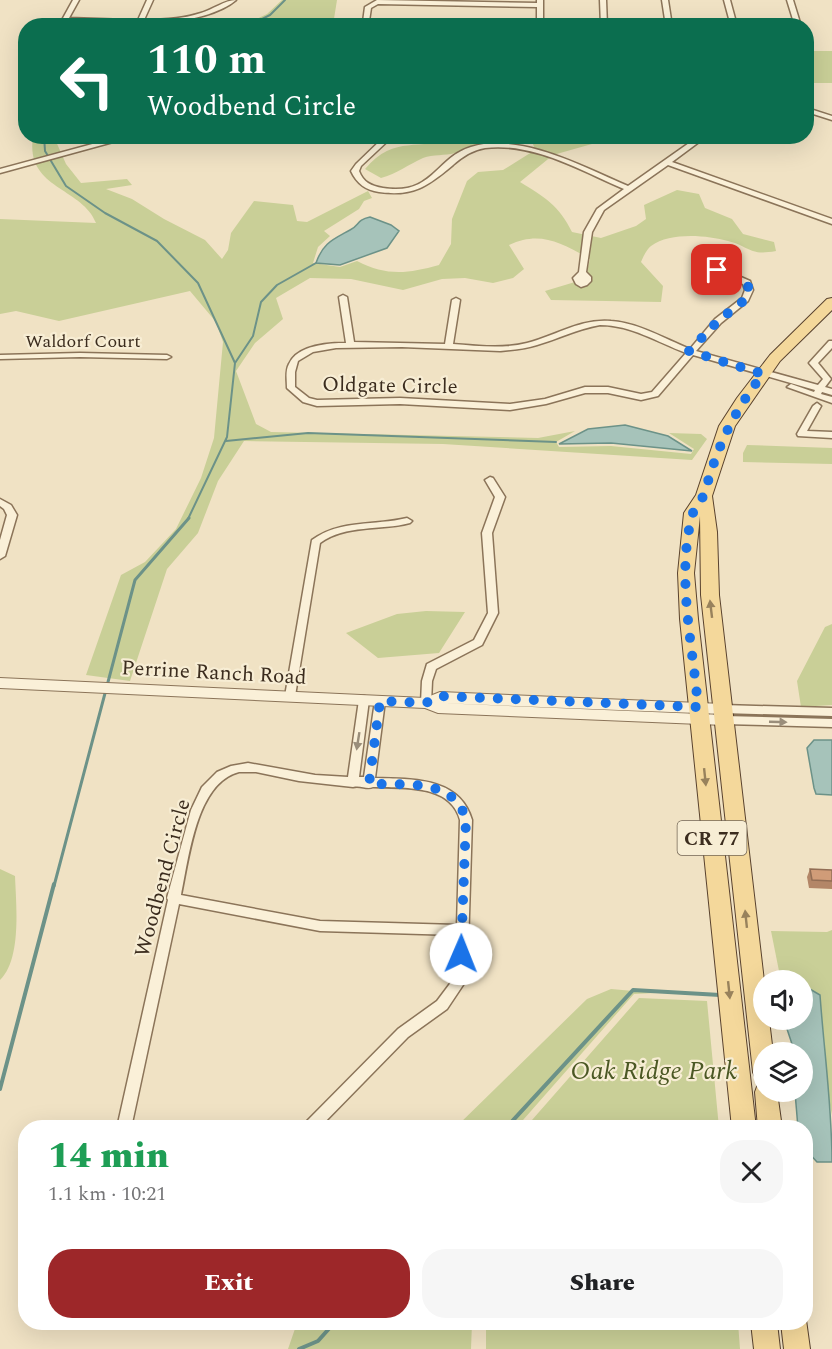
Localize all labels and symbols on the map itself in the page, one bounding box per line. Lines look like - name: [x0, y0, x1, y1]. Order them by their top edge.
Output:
- pin: [691, 244, 742, 295]
- street label: Waldorf Court: [25, 328, 141, 355]
- street label: Oldgate Circle: [322, 369, 458, 403]
- one-way arrow: [707, 599, 716, 618]
- street label: Perrine Ranch Road: [120, 652, 307, 694]
- one-way arrow: [769, 718, 788, 727]
- one-way arrow: [353, 732, 362, 751]
- one-way arrow: [700, 768, 710, 787]
- street label: Woodbend Circle: [126, 796, 199, 961]
- road number: CR 77: [678, 821, 746, 855]
- one-way arrow: [741, 909, 750, 928]
- position arrow: [429, 922, 493, 986]
- one-way arrow: [724, 981, 734, 1000]
- park label: Oak Ridge Park: [571, 1051, 737, 1091]

